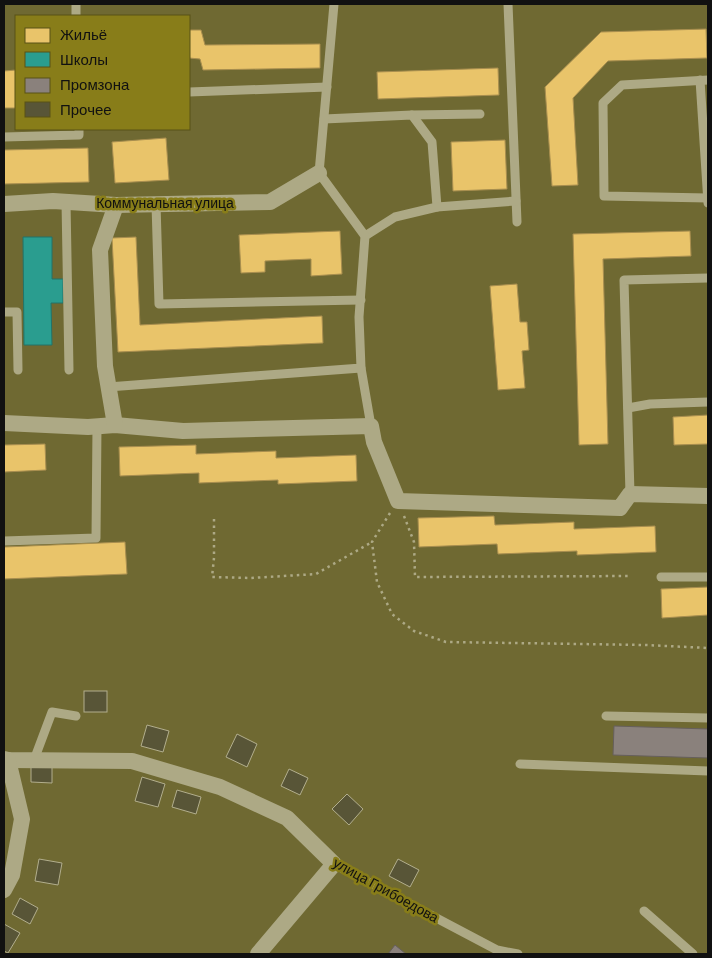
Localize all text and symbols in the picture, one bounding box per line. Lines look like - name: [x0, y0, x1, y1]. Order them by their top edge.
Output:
- legend: [15, 15, 190, 130]
- text: Жильё: [60, 25, 107, 43]
- text: Школы: [60, 50, 108, 68]
- text: Промзона: [60, 75, 130, 93]
- text: Прочее: [60, 100, 112, 118]
- street label: Коммунальная улица: [96, 194, 234, 211]
- street label: улица Грибоедова: [331, 854, 442, 926]

